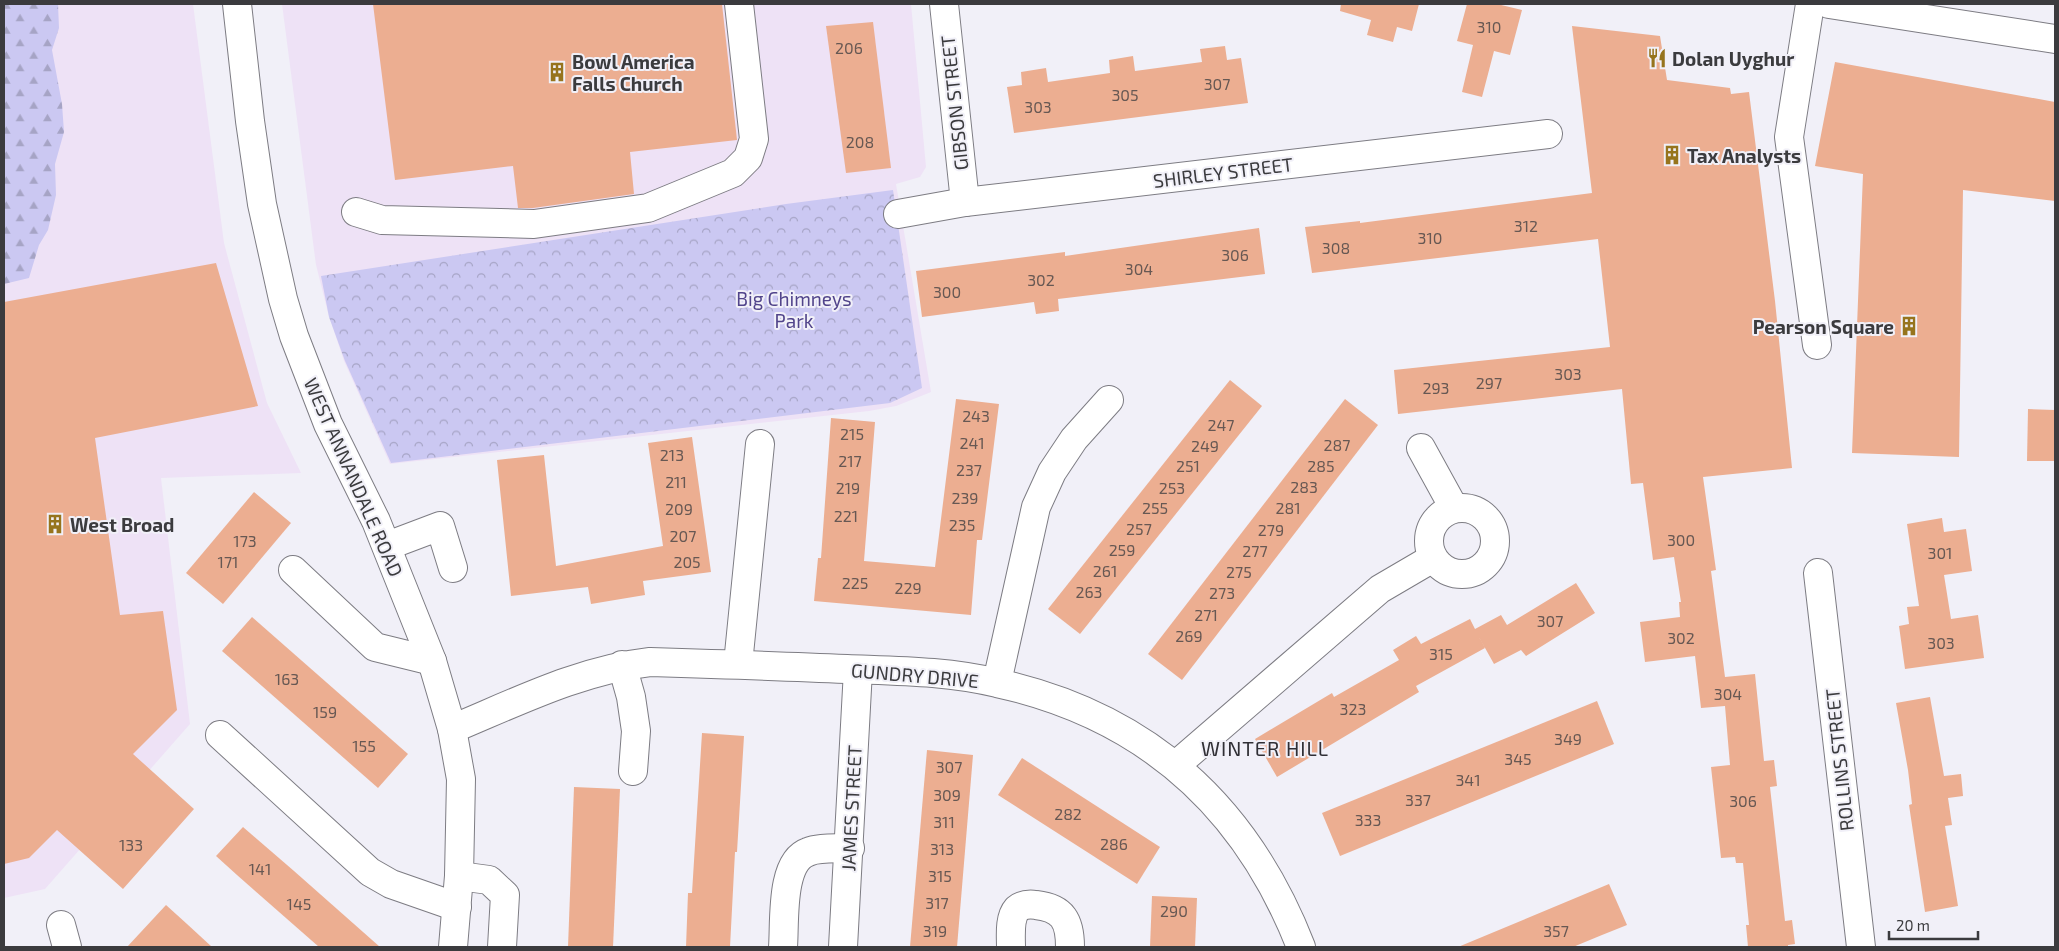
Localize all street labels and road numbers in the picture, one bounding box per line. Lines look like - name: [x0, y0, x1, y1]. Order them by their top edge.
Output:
- street label: GIBSON STREET: [935, 34, 973, 172]
- street label: SHIRLEY STREET: [1152, 152, 1294, 192]
- street label: WEST ANNANDALE ROAD: [300, 374, 408, 580]
- street label: GUNDRY DRIVE: [850, 658, 980, 692]
- street label: ROLLINS STREET: [1820, 688, 1858, 832]
- street label: JAMES STREET: [836, 744, 866, 872]

